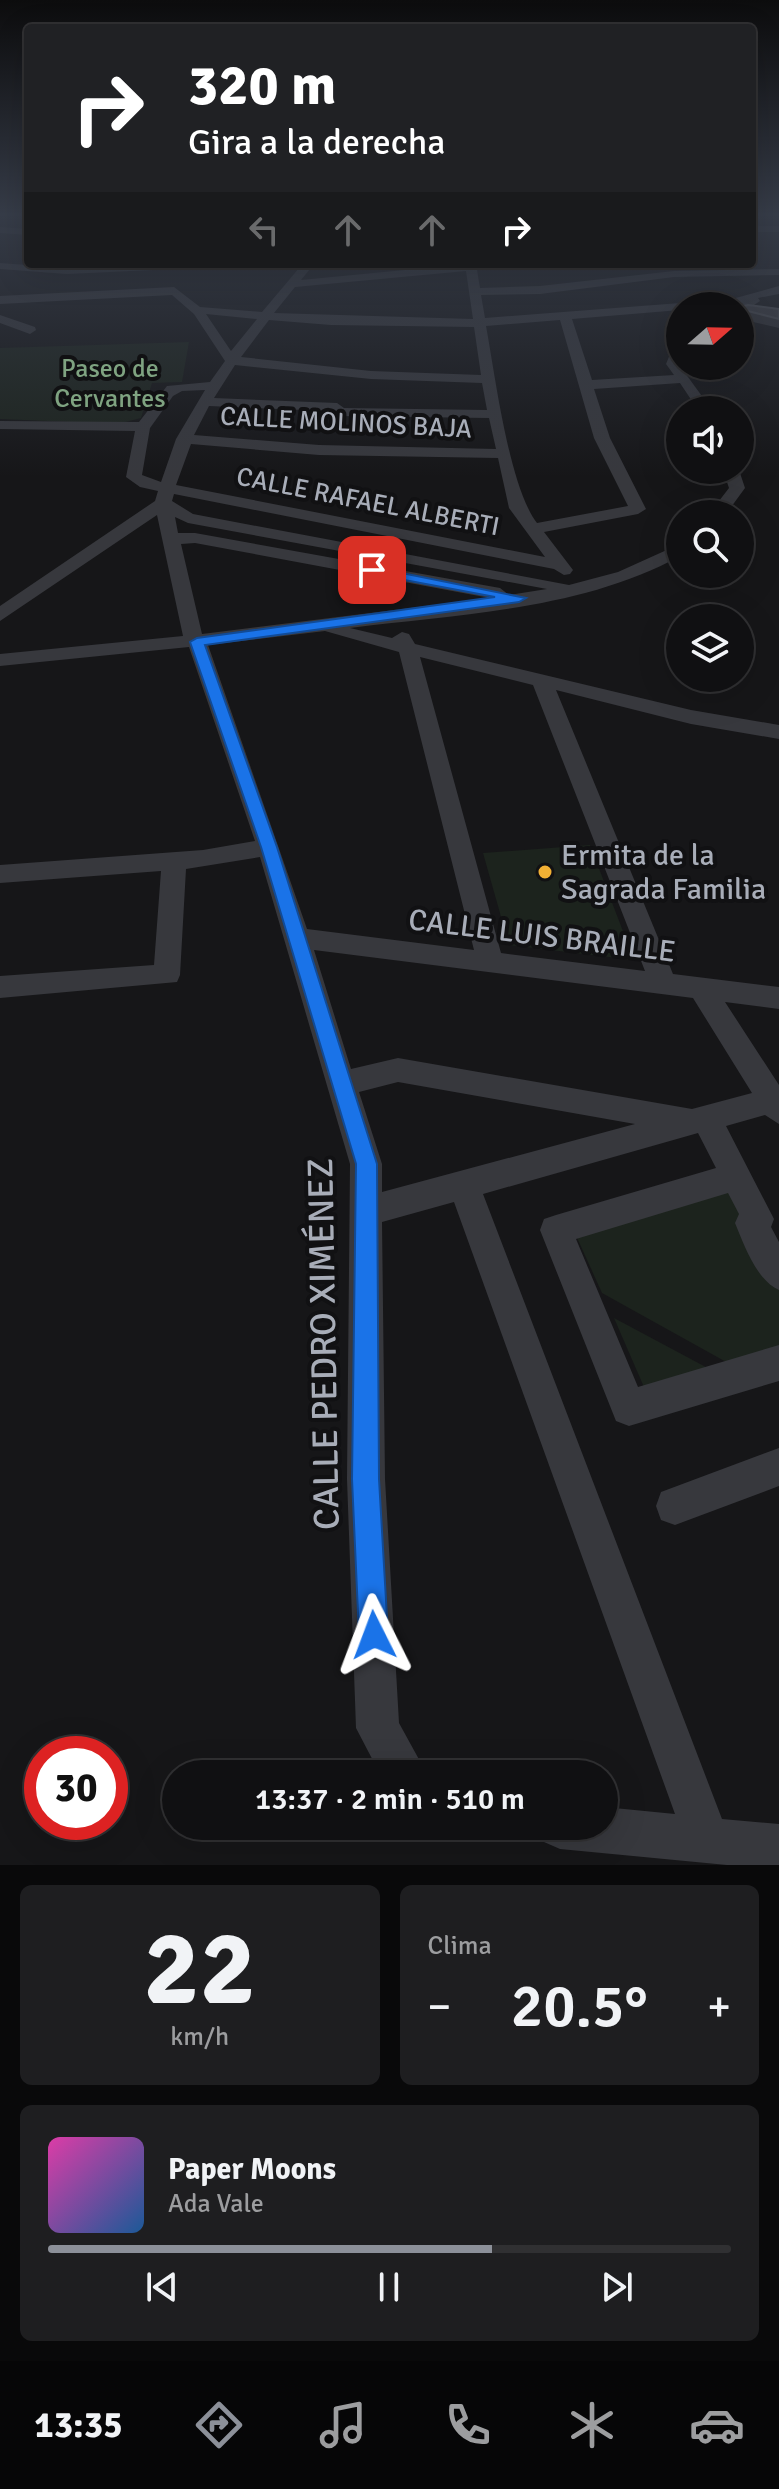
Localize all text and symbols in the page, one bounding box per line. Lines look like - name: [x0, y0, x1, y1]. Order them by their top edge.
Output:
- text: 320 m: [188, 51, 336, 120]
- icon: right: [56, 56, 160, 160]
- text: Gira a la derecha: [188, 120, 446, 165]
- icon: left: [242, 208, 286, 252]
- icon: ahead: [326, 208, 370, 252]
- icon: ahead: [410, 208, 454, 252]
- icon: right: [494, 208, 538, 252]
- north arrow: [666, 292, 754, 380]
- map controls: [666, 292, 754, 692]
- park label: Paseo de Cervantes: [54, 353, 166, 415]
- button: sound: [666, 396, 754, 484]
- street label: CALLE MOLINOS BAJA: [219, 400, 473, 446]
- street label: CALLE RAFAEL ALBERTI: [234, 461, 502, 543]
- button: search: [666, 500, 754, 588]
- pin: [338, 536, 406, 604]
- icon: arrive: [350, 548, 394, 592]
- button: layers: [666, 604, 754, 692]
- place label: Ermita de la Sagrada Familia: [561, 837, 766, 908]
- marker: Ermita de la Sagrada Familia: [536, 863, 554, 881]
- street label: CALLE LUIS BRAILLE: [406, 901, 678, 971]
- street label: CALLE PEDRO XIMÉNEZ: [298, 1158, 350, 1530]
- position arrow: [332, 1593, 416, 1677]
- speed limit sign: 30: [24, 1736, 128, 1840]
- text: 13:37 · 2 min · 510 m: [255, 1781, 525, 1818]
- text: 22: [144, 1905, 256, 2033]
- text: Clima: [428, 1930, 492, 1962]
- text: 20.5°: [511, 1970, 648, 2044]
- text: −: [428, 1980, 451, 2034]
- text: +: [707, 1980, 731, 2034]
- text: km/h: [170, 2021, 229, 2053]
- text: Paper Moons: [168, 2151, 336, 2188]
- text: Ada Vale: [168, 2188, 264, 2220]
- icon: previous: [140, 2265, 184, 2309]
- icon: pause: [367, 2265, 411, 2309]
- icon: next: [595, 2265, 639, 2309]
- icon: directions: [191, 2397, 247, 2453]
- icon: music: [315, 2397, 371, 2453]
- icon: phone: [440, 2397, 496, 2453]
- icon: climate: [564, 2397, 620, 2453]
- icon: car: [689, 2397, 745, 2453]
- text: 13:35: [34, 2403, 123, 2448]

